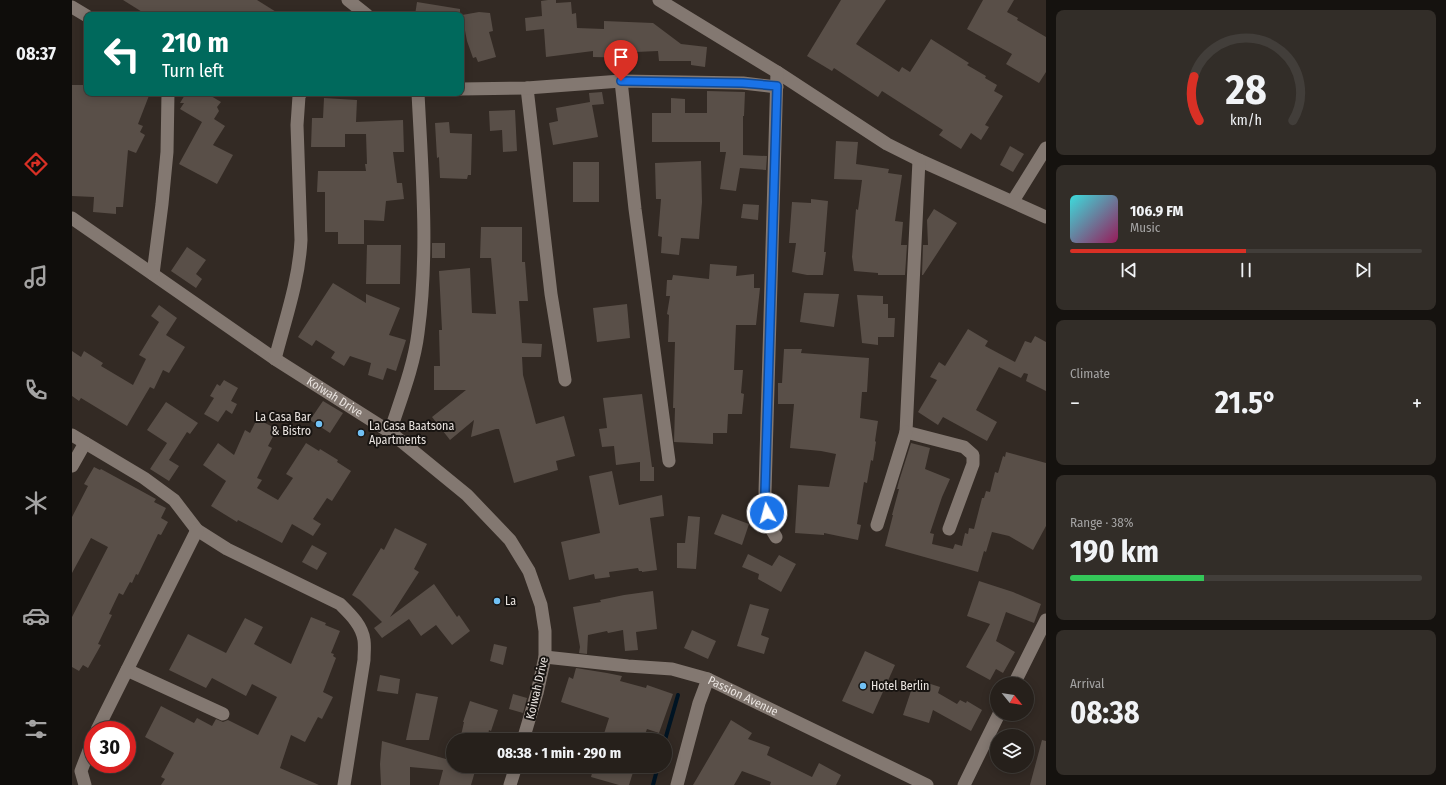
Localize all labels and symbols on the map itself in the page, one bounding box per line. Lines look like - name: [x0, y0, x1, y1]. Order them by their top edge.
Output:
- pin: [604, 40, 638, 81]
- street label: Koiwah Drive: [304, 374, 366, 420]
- place label: La Casa Bar & Bistro: [255, 410, 312, 438]
- marker: La Casa Bar & Bistro: [314, 419, 324, 429]
- place label: La Casa Baatsona Apartments: [369, 419, 454, 447]
- marker: La Casa Baatsona Apartments: [356, 428, 366, 438]
- position arrow: [746, 492, 788, 534]
- place label: La: [505, 594, 516, 608]
- marker: La: [492, 596, 502, 606]
- street label: Koiwah Drive: [523, 655, 551, 721]
- street label: Passion Avenue: [706, 673, 781, 719]
- north arrow: [990, 677, 1034, 721]
- place label: Hotel Berlin: [871, 679, 929, 693]
- marker: Hotel Berlin: [858, 681, 868, 691]
- speed limit sign: 30: [84, 721, 136, 773]

